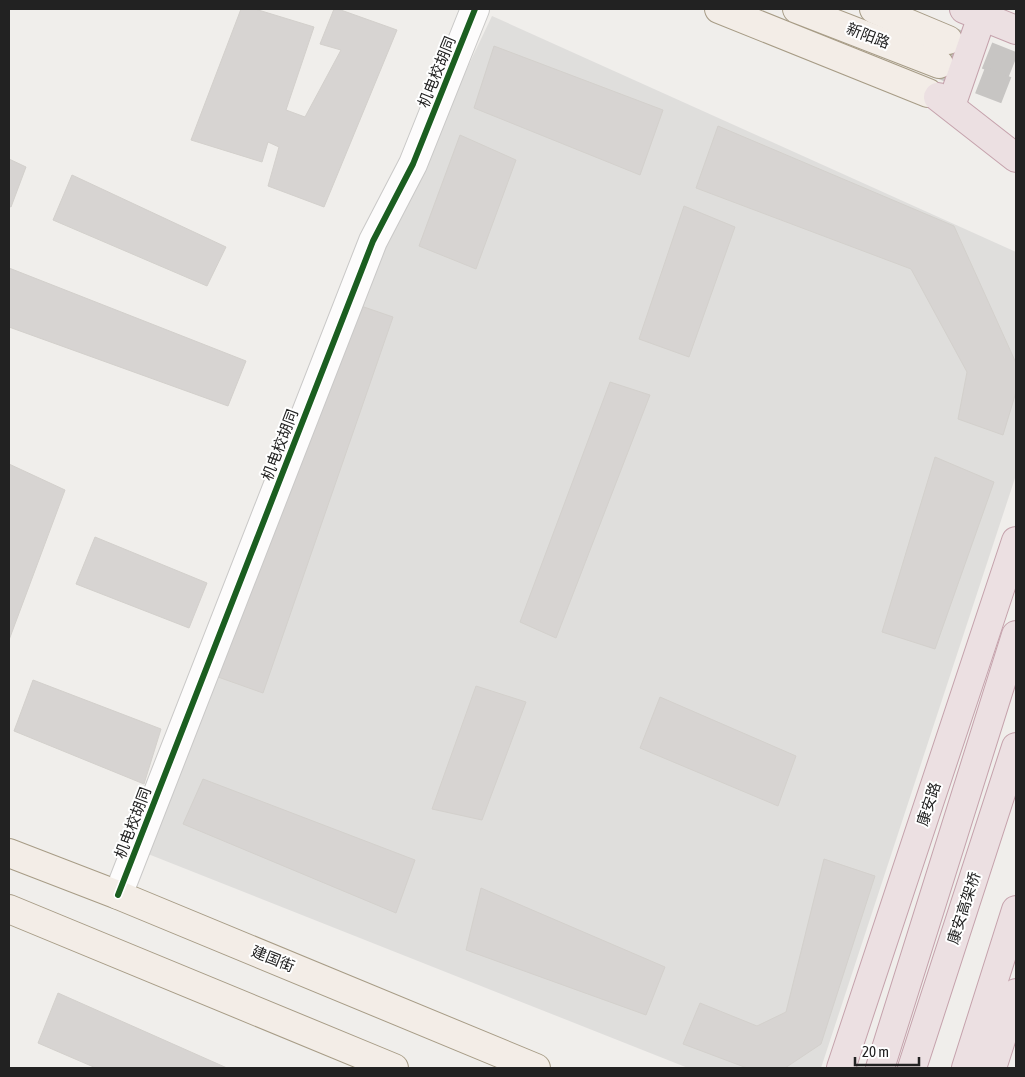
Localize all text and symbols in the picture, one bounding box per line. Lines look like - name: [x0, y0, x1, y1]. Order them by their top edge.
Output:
- street label: 新阳路: [844, 20, 892, 52]
- street label: 机电校胡同: [415, 34, 458, 110]
- street label: 机电校胡同: [258, 407, 301, 483]
- street label: 康安路: [913, 780, 944, 828]
- street label: 机电校胡同: [111, 785, 154, 861]
- street label: 康安高架桥: [944, 870, 983, 946]
- street label: 建国街: [249, 942, 297, 975]
- scale bar: [855, 1034, 919, 1066]
- text: 20 m: [862, 1043, 889, 1060]

